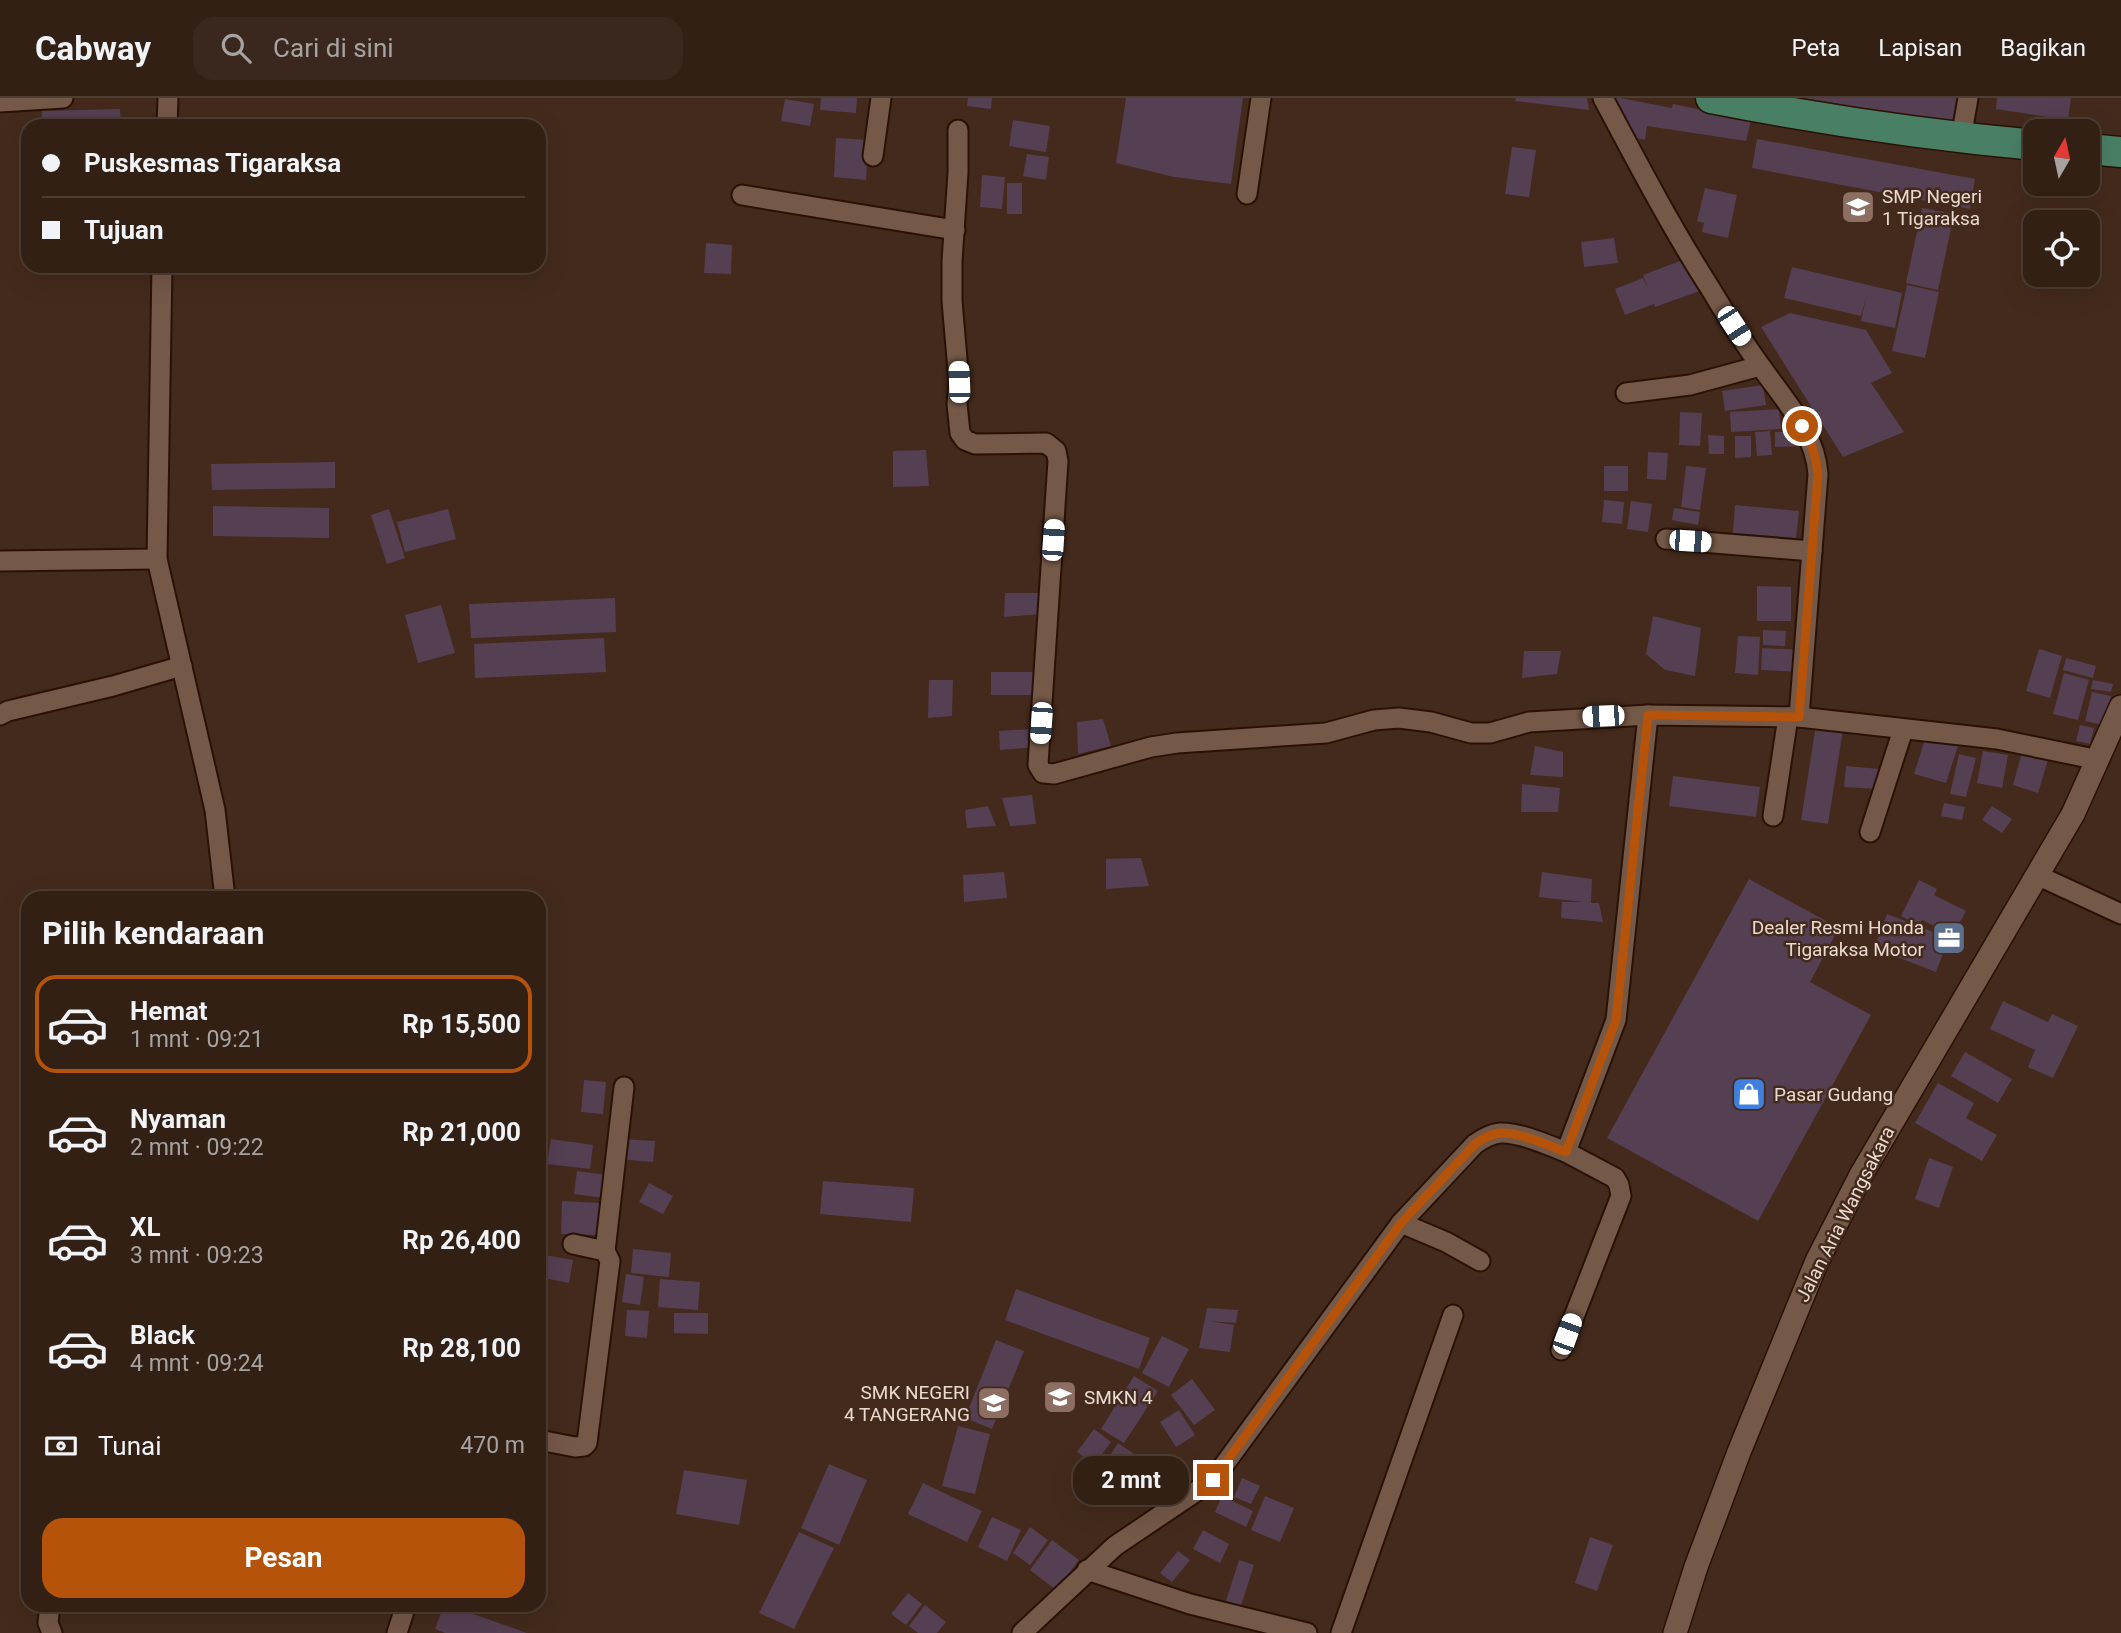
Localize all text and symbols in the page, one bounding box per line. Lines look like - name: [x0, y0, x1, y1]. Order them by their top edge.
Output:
- search box: [193, 17, 683, 80]
- text: Cabway: [35, 29, 151, 68]
- icon: search: [217, 29, 255, 67]
- text: Cari di sini: [273, 33, 394, 63]
- text: Peta: [1792, 34, 1840, 62]
- text: Lapisan: [1878, 34, 1962, 62]
- text: Bagikan: [2000, 34, 2086, 62]
- north arrow: [2023, 119, 2100, 196]
- map controls: [2023, 119, 2100, 287]
- text: Puskesmas Tigaraksa: [84, 148, 341, 178]
- place label: SMP Negeri 1 Tigaraksa: [1882, 185, 1982, 230]
- school or university icon: SMP Negeri 1 Tigaraksa: [1839, 188, 1877, 226]
- button: locate: [2023, 210, 2100, 287]
- text: Tujuan: [84, 215, 164, 245]
- car: [1714, 303, 1755, 349]
- car: [948, 361, 971, 403]
- route start: [1786, 410, 1818, 442]
- car: [1042, 518, 1065, 562]
- car: [1669, 529, 1712, 553]
- car: [1030, 701, 1053, 745]
- car: [1582, 705, 1625, 727]
- text: Pilih kendaraan: [42, 914, 264, 952]
- place label: Dealer Resmi Honda Tigaraksa Motor: [1752, 916, 1925, 961]
- office icon: Dealer Resmi Honda Tigaraksa Motor: [1930, 919, 1968, 957]
- icon: car: [46, 993, 109, 1056]
- text: Hemat: [130, 996, 208, 1026]
- text: Rp 15,500: [402, 1009, 521, 1039]
- text: 1 mnt · 09:21: [130, 1026, 264, 1053]
- shop icon: Pasar Gudang: [1730, 1075, 1768, 1113]
- place label: Pasar Gudang: [1774, 1083, 1893, 1106]
- icon: car: [46, 1101, 109, 1164]
- text: Nyaman: [130, 1104, 226, 1134]
- text: Rp 21,000: [402, 1117, 521, 1147]
- street label: Jalan Aria Wangsakara: [1791, 1122, 1899, 1306]
- text: 2 mnt · 09:22: [130, 1134, 264, 1161]
- icon: car: [46, 1209, 109, 1272]
- text: XL: [130, 1212, 161, 1242]
- text: Rp 26,400: [402, 1225, 521, 1255]
- text: 3 mnt · 09:23: [130, 1242, 264, 1269]
- car: [1550, 1311, 1585, 1357]
- icon: car: [46, 1317, 109, 1380]
- text: Black: [130, 1320, 195, 1350]
- text: Rp 28,100: [402, 1333, 521, 1363]
- text: 4 mnt · 09:24: [130, 1350, 264, 1377]
- school or university icon: SMKN 4: [1041, 1378, 1079, 1416]
- place label: SMK NEGERI 4 TANGERANG: [844, 1381, 970, 1426]
- school or university icon: SMK NEGERI 4 TANGERANG: [975, 1384, 1013, 1422]
- place label: SMKN 4: [1084, 1386, 1153, 1409]
- icon: cash: [42, 1427, 80, 1465]
- text: Tunai: [98, 1431, 161, 1461]
- text: 470 m: [460, 1432, 525, 1459]
- callout: 2 mnt: [1073, 1456, 1188, 1504]
- route end: [1197, 1464, 1229, 1496]
- text: 2 mnt: [1101, 1467, 1161, 1494]
- button: Pesan: [42, 1518, 525, 1598]

